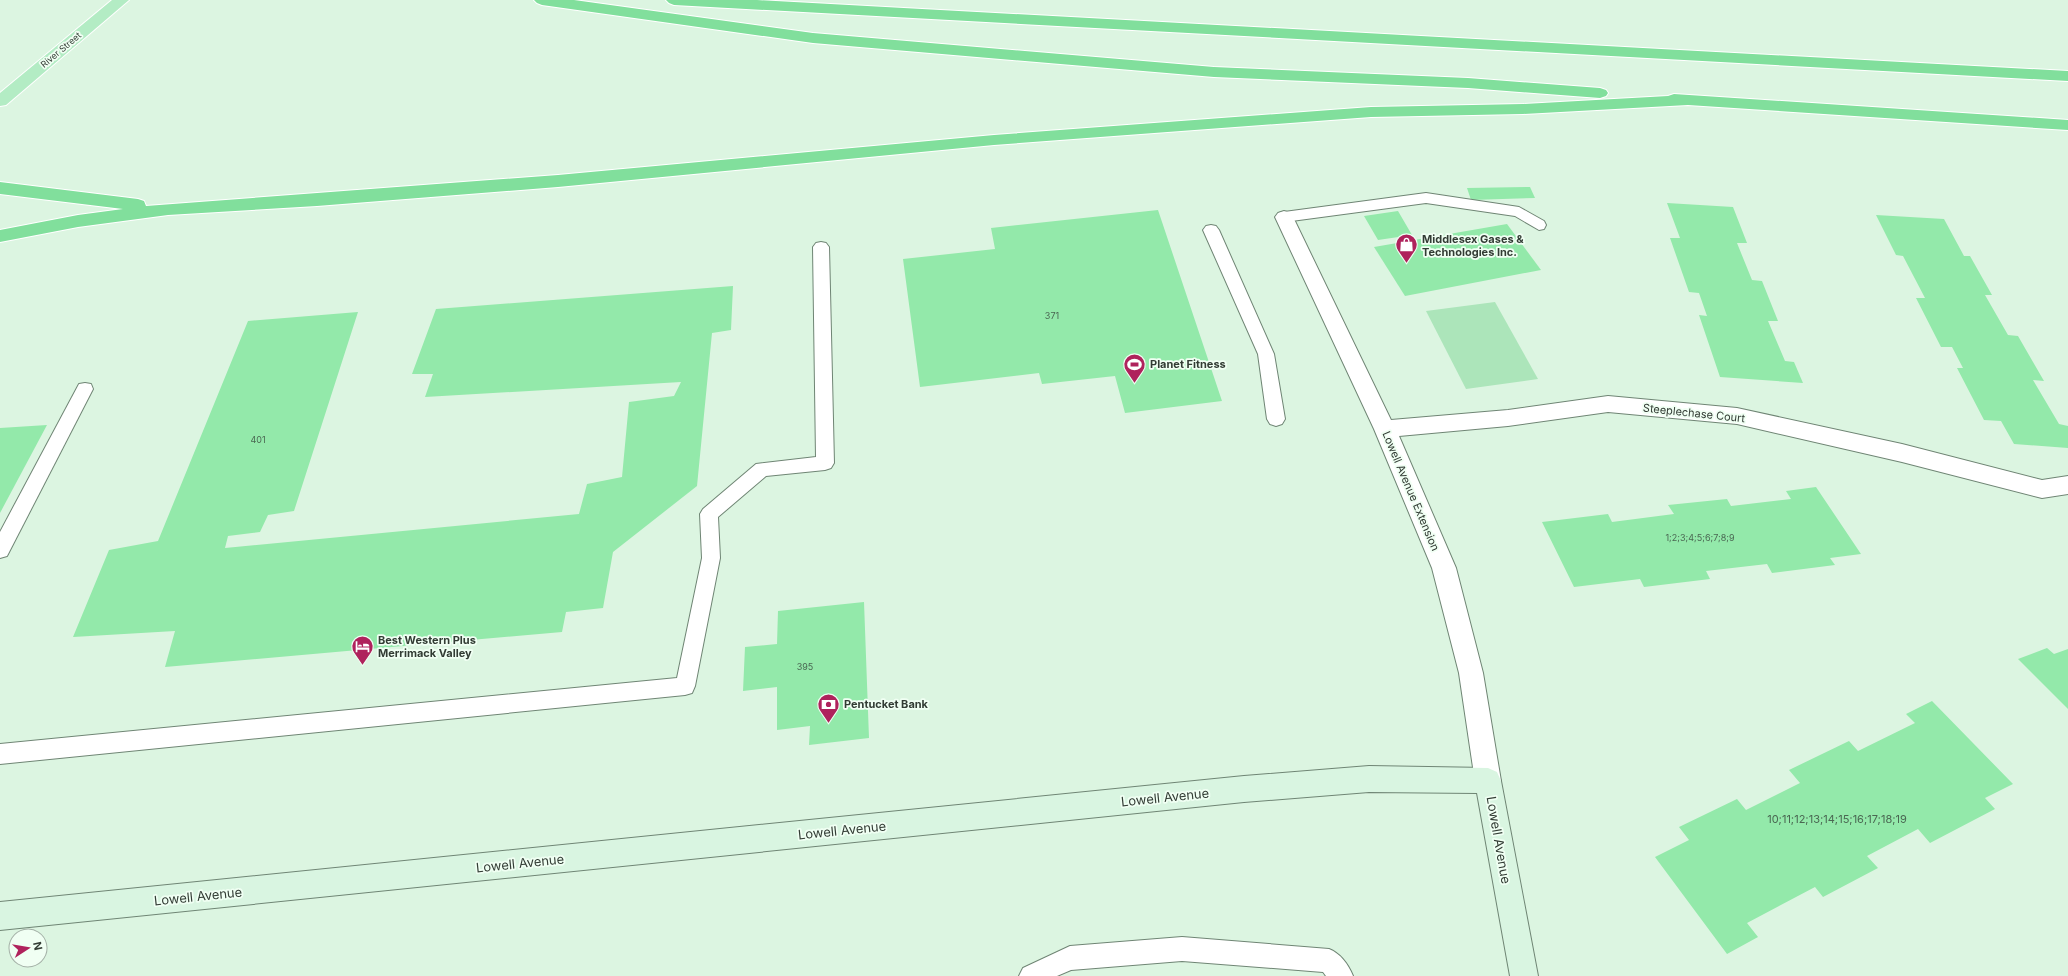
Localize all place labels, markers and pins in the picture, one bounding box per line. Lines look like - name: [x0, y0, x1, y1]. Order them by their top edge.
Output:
- shop icon: Middlesex Gases & Technologies Inc.: [1393, 232, 1419, 265]
- place label: Middlesex Gases & Technologies Inc.: [1422, 232, 1524, 259]
- sports icon: Planet Fitness: [1122, 351, 1148, 384]
- place label: Planet Fitness: [1150, 357, 1226, 371]
- hotel icon: Best Western Plus Merrimack Valley: [350, 633, 376, 666]
- place label: Best Western Plus Merrimack Valley: [378, 633, 476, 660]
- bank icon: Pentucket Bank: [815, 691, 841, 724]
- place label: Pentucket Bank: [844, 697, 929, 711]

